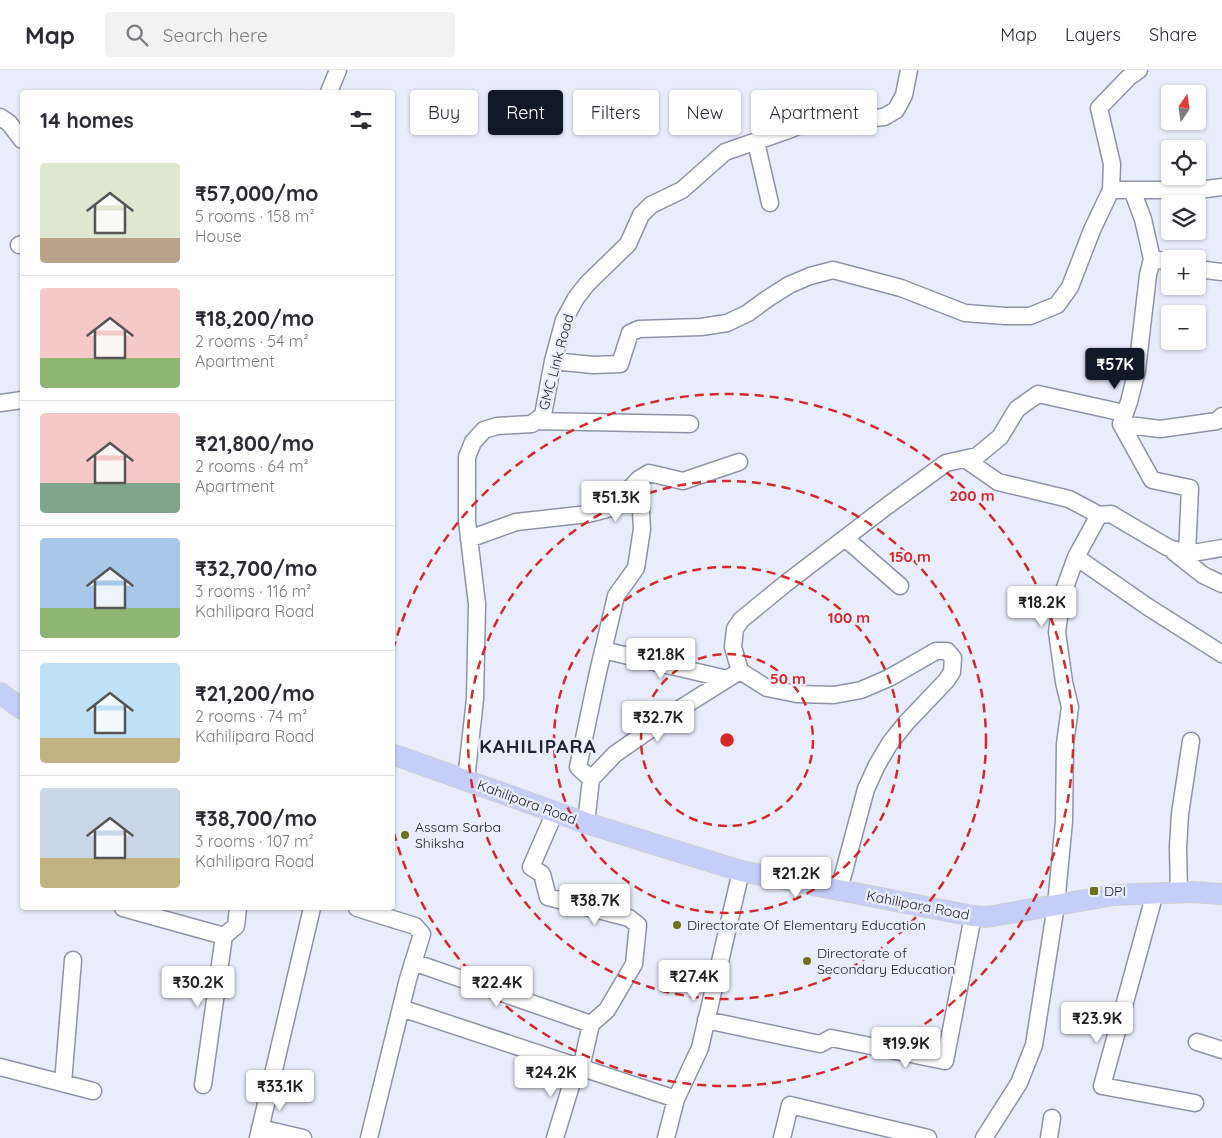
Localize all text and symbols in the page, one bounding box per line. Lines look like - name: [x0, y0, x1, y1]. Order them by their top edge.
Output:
- search box: [105, 12, 455, 57]
- text: Map: [25, 20, 75, 50]
- icon: search: [123, 21, 151, 49]
- text: Search here: [163, 23, 268, 47]
- text: Map: [1000, 23, 1037, 46]
- text: Layers: [1065, 23, 1121, 46]
- text: Share: [1149, 23, 1197, 46]
- north arrow: [1161, 85, 1206, 130]
- map controls: [1161, 85, 1206, 350]
- chip: Buy: [410, 90, 478, 135]
- chip: Rent: [488, 90, 563, 135]
- chip: Filters: [573, 90, 659, 135]
- chip: New: [669, 90, 741, 135]
- chip: Apartment: [751, 90, 877, 135]
- icon: filters: [347, 106, 375, 134]
- text: 14 homes: [40, 107, 134, 133]
- button: locate: [1161, 140, 1206, 185]
- text: ₹57,000/mo: [195, 180, 318, 206]
- icon: home: [80, 183, 140, 243]
- button: layers: [1161, 195, 1206, 240]
- text: 5 rooms · 158 m²: [195, 206, 315, 226]
- text: House: [195, 226, 242, 246]
- button: +: [1161, 250, 1206, 295]
- text: ₹18,200/mo: [195, 305, 314, 331]
- button: −: [1161, 305, 1206, 350]
- icon: home: [80, 308, 140, 368]
- street label: GMC Link Road: [535, 312, 577, 412]
- text: 2 rooms · 54 m²: [195, 331, 309, 351]
- pin: ₹57K: [1085, 348, 1145, 390]
- text: Apartment: [195, 351, 275, 371]
- text: ₹57K: [1096, 354, 1134, 374]
- text: ₹21,800/mo: [195, 430, 314, 456]
- icon: home: [80, 433, 140, 493]
- text: 2 rooms · 64 m²: [195, 456, 309, 476]
- text: Apartment: [195, 476, 275, 496]
- pin: ₹51.3K: [575, 480, 657, 523]
- text: 200 m: [950, 486, 995, 505]
- text: ₹51.3K: [592, 487, 640, 507]
- text: 150 m: [889, 547, 931, 566]
- text: ₹32,700/mo: [195, 555, 317, 581]
- icon: home: [80, 558, 140, 618]
- text: 3 rooms · 116 m²: [195, 581, 311, 601]
- pin: ₹18.2K: [1001, 586, 1083, 628]
- text: ₹18.2K: [1018, 592, 1066, 612]
- text: Kahilipara Road: [195, 601, 314, 621]
- text: 100 m: [828, 608, 870, 627]
- pin: ₹21.8K: [620, 638, 702, 680]
- text: ₹21.8K: [637, 644, 685, 664]
- text: 50 m: [770, 669, 806, 688]
- text: ₹21,200/mo: [195, 680, 315, 706]
- icon: home: [80, 683, 140, 743]
- pin: ₹32.7K: [617, 700, 699, 743]
- text: 2 rooms · 74 m²: [195, 706, 307, 726]
- text: ₹32.7K: [633, 707, 683, 727]
- text: Kahilipara Road: [195, 726, 314, 746]
- centre of rings: [718, 731, 736, 749]
- district label: KAHILIPARA: [479, 734, 597, 758]
- street label: Kahilipara Road: [475, 776, 579, 828]
- text: ₹38,700/mo: [195, 805, 317, 831]
- icon: home: [80, 808, 140, 868]
- place label: Assam Sarba Shiksha: [415, 818, 501, 852]
- marker: Assam Sarba Shiksha: [399, 829, 411, 841]
- text: 3 rooms · 107 m²: [195, 831, 314, 851]
- text: Kahilipara Road: [195, 851, 314, 871]
- pin: ₹21.2K: [755, 856, 837, 899]
- text: ₹21.2K: [772, 863, 820, 883]
- place label: DPI: [1104, 882, 1126, 900]
- pin: ₹38.7K: [554, 884, 636, 926]
- marker: DPI: [1088, 885, 1100, 897]
- street label: Kahilipara Road: [865, 886, 971, 924]
- text: ₹38.7K: [570, 890, 620, 910]
- place label: Directorate Of Elementary Education: [687, 916, 926, 934]
- marker: Directorate Of Elementary Education: [671, 919, 683, 931]
- place label: Directorate of Secondary Education: [817, 944, 955, 978]
- marker: Directorate of Secondary Education: [801, 955, 813, 967]
- pin: ₹27.4K: [653, 960, 735, 1002]
- pin: ₹30.2K: [157, 966, 239, 1008]
- pin: ₹22.4K: [456, 966, 538, 1008]
- text: ₹27.4K: [669, 966, 719, 986]
- text: ₹30.2K: [173, 972, 223, 992]
- text: ₹22.4K: [472, 972, 522, 992]
- pin: ₹23.9K: [1056, 1002, 1138, 1044]
- text: ₹23.9K: [1072, 1008, 1122, 1028]
- pin: ₹19.9K: [865, 1026, 947, 1069]
- text: ₹19.9K: [882, 1033, 930, 1053]
- pin: ₹24.2K: [510, 1056, 592, 1098]
- text: ₹24.2K: [526, 1062, 576, 1082]
- pin: ₹33.1K: [239, 1070, 321, 1112]
- text: ₹33.1K: [257, 1076, 303, 1096]

